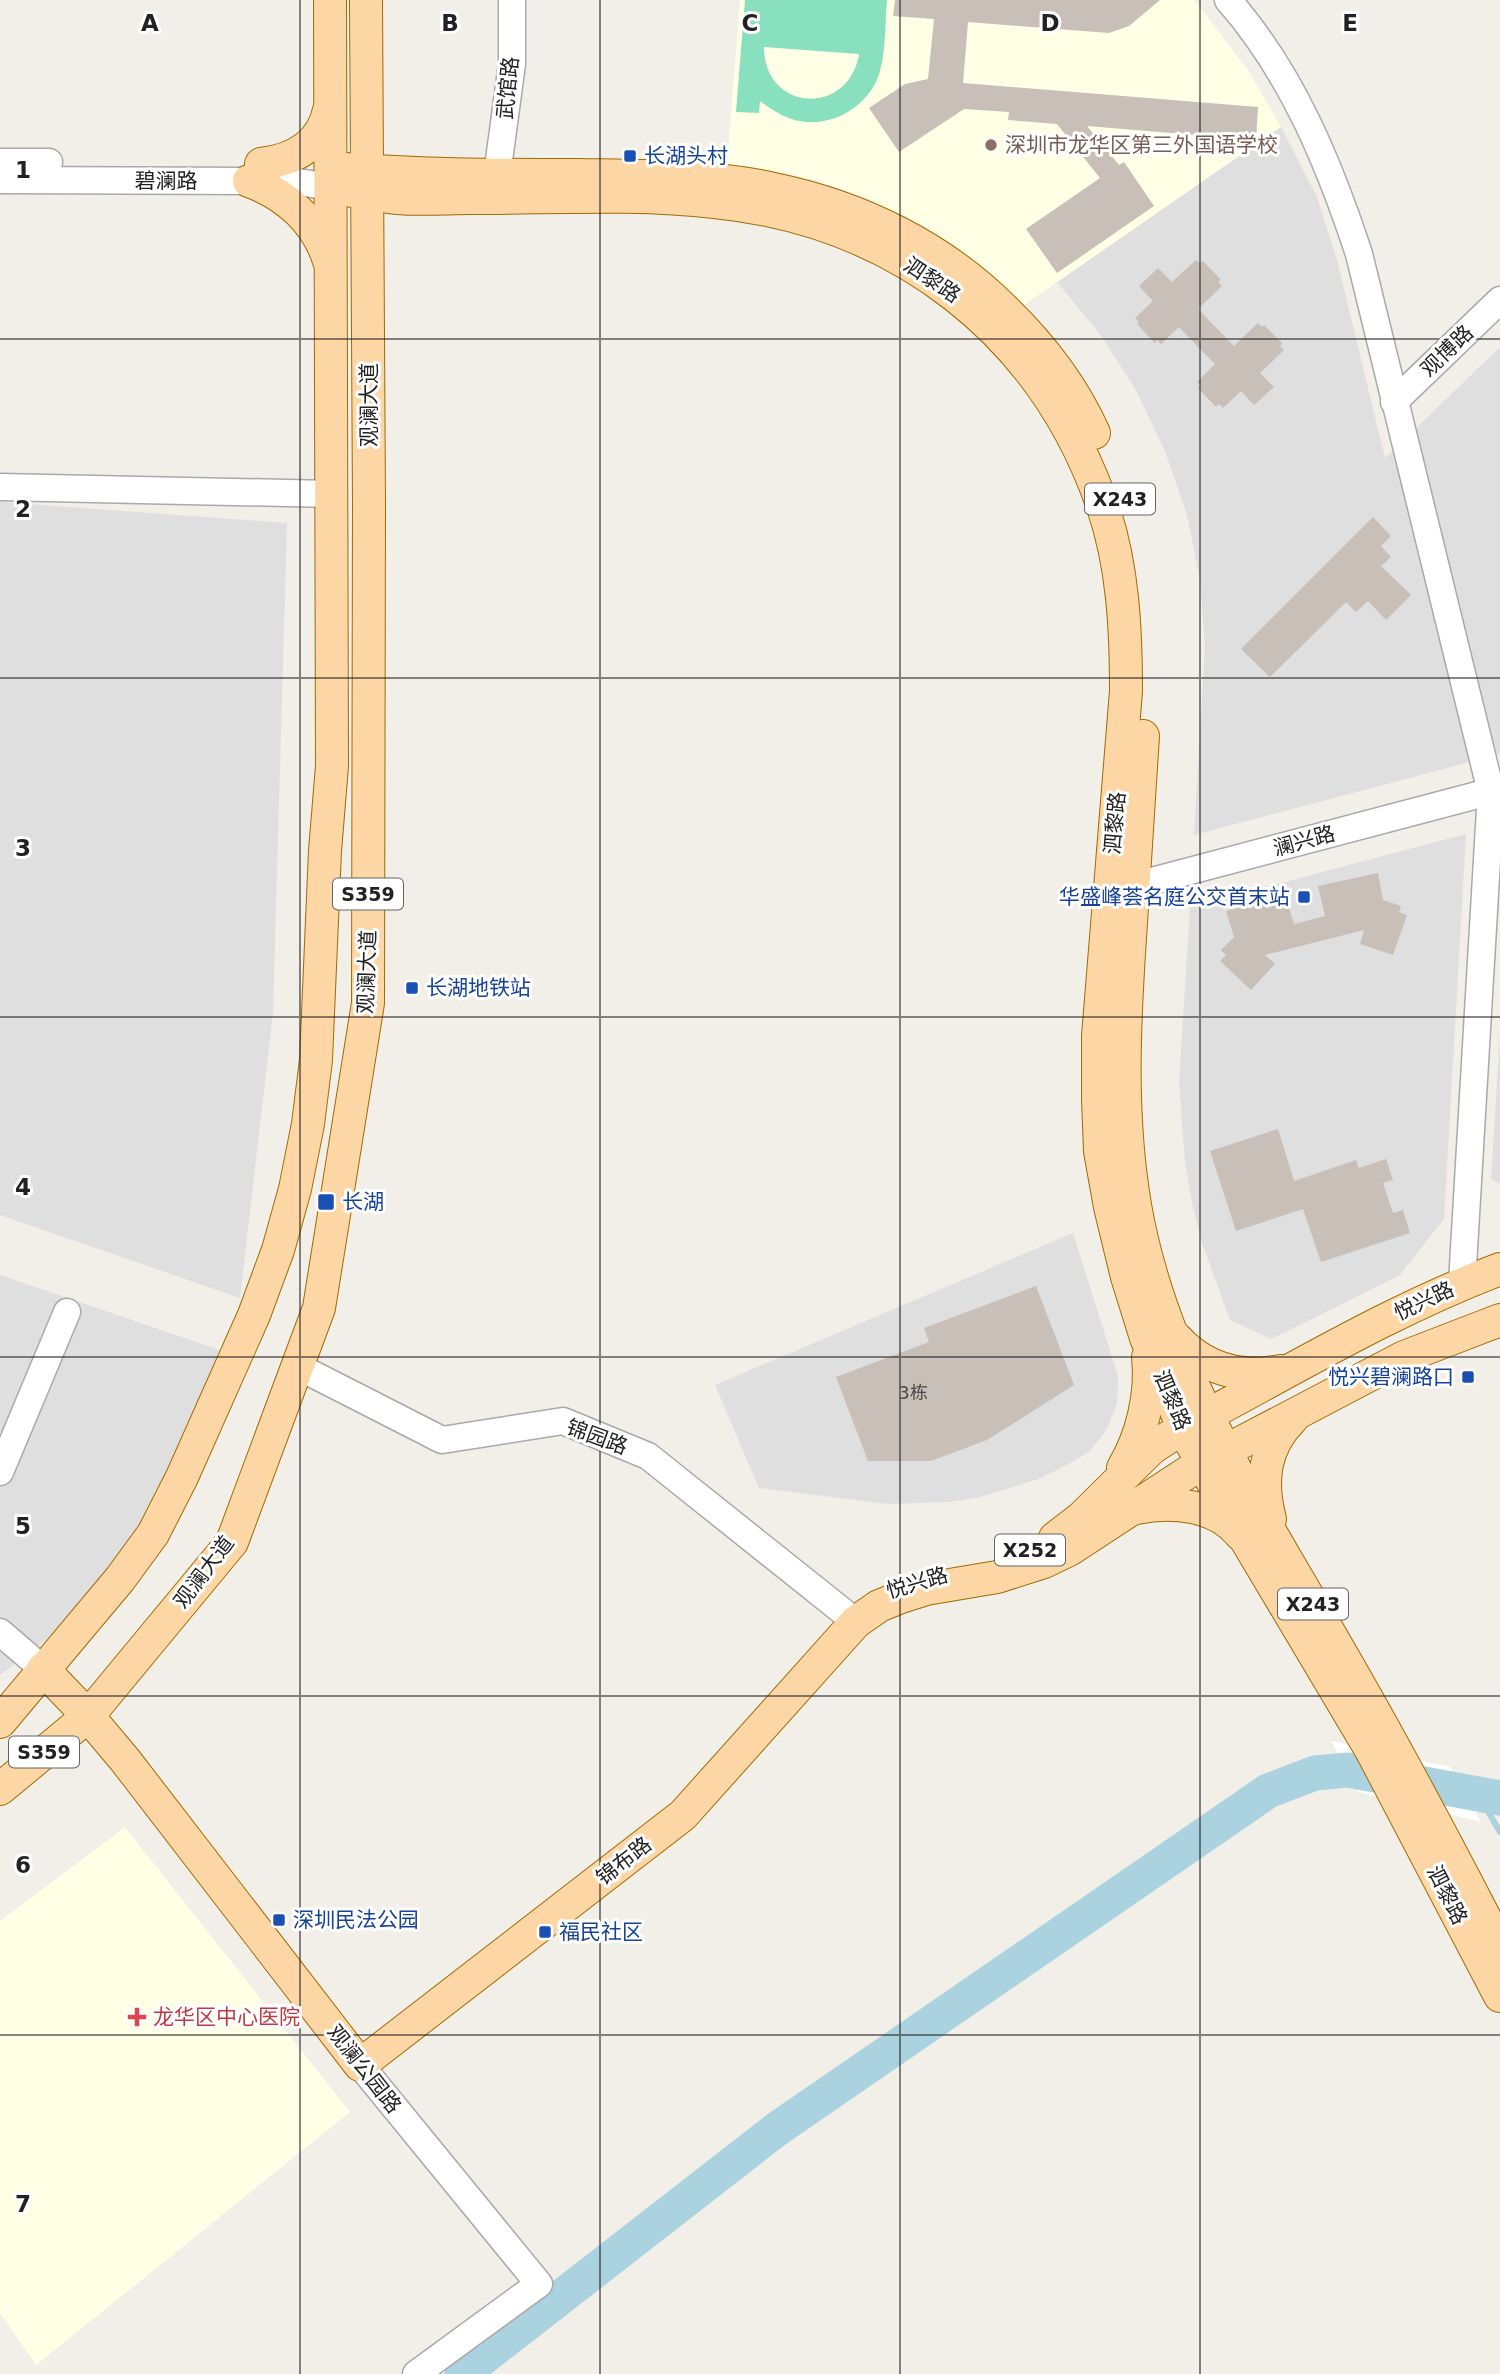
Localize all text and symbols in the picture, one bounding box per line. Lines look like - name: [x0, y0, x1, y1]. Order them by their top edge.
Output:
- text: A: [141, 10, 159, 36]
- text: B: [441, 10, 459, 36]
- text: C: [742, 10, 758, 36]
- text: D: [1040, 10, 1060, 36]
- text: E: [1342, 10, 1358, 36]
- street label: 武馆路: [493, 55, 523, 121]
- place label: 深圳市龙华区第三外国语学校: [1005, 133, 1278, 157]
- marker: 深圳市龙华区第三外国语学校: [983, 137, 999, 153]
- place label: 长湖头村: [644, 144, 728, 168]
- marker: 长湖头村: [622, 148, 638, 164]
- text: 1: [15, 157, 31, 183]
- street label: 碧澜路: [135, 169, 198, 193]
- street label: 泗黎路: [899, 252, 965, 308]
- street label: 观博路: [1416, 320, 1478, 382]
- street label: 观澜大道: [357, 363, 381, 447]
- road number: X243: [1085, 484, 1155, 514]
- text: 2: [15, 496, 31, 522]
- street label: 泗黎路: [1100, 791, 1130, 855]
- street label: 澜兴路: [1270, 821, 1338, 861]
- text: 3: [15, 835, 31, 861]
- road number: S359: [333, 878, 403, 909]
- place label: 华盛峰荟名庭公交首末站: [1059, 885, 1290, 909]
- marker: 华盛峰荟名庭公交首末站: [1296, 889, 1312, 905]
- street label: 观澜大道: [354, 930, 380, 1014]
- place label: 长湖地铁站: [426, 976, 531, 1000]
- marker: 长湖地铁站: [404, 980, 420, 996]
- text: 4: [15, 1174, 31, 1200]
- place label: 长湖: [342, 1190, 384, 1214]
- marker: 长湖: [316, 1192, 336, 1212]
- street label: 悦兴路: [1390, 1277, 1458, 1325]
- place label: 悦兴碧澜路口: [1328, 1365, 1454, 1389]
- street label: 泗黎路: [1149, 1366, 1195, 1434]
- marker: 悦兴碧澜路口: [1460, 1369, 1476, 1385]
- house number: 3栋: [898, 1382, 928, 1403]
- street label: 锦园路: [563, 1415, 631, 1459]
- text: 5: [15, 1513, 31, 1539]
- street label: 观澜大道: [169, 1531, 239, 1613]
- road number: X252: [995, 1534, 1065, 1566]
- street label: 悦兴路: [883, 1563, 951, 1603]
- road number: X243: [1278, 1588, 1348, 1620]
- road number: S359: [9, 1736, 79, 1768]
- street label: 锦布路: [592, 1832, 656, 1890]
- text: 6: [15, 1852, 31, 1878]
- street label: 泗黎路: [1422, 1861, 1472, 1929]
- place label: 深圳民法公园: [293, 1908, 419, 1932]
- marker: 深圳民法公园: [271, 1912, 287, 1928]
- place label: 福民社区: [559, 1920, 643, 1944]
- marker: 福民社区: [537, 1924, 553, 1940]
- place label: 龙华区中心医院: [153, 2005, 300, 2029]
- marker: 龙华区中心医院: [127, 2007, 147, 2027]
- street label: 观澜公园路: [322, 2020, 406, 2118]
- text: 7: [15, 2191, 31, 2217]

